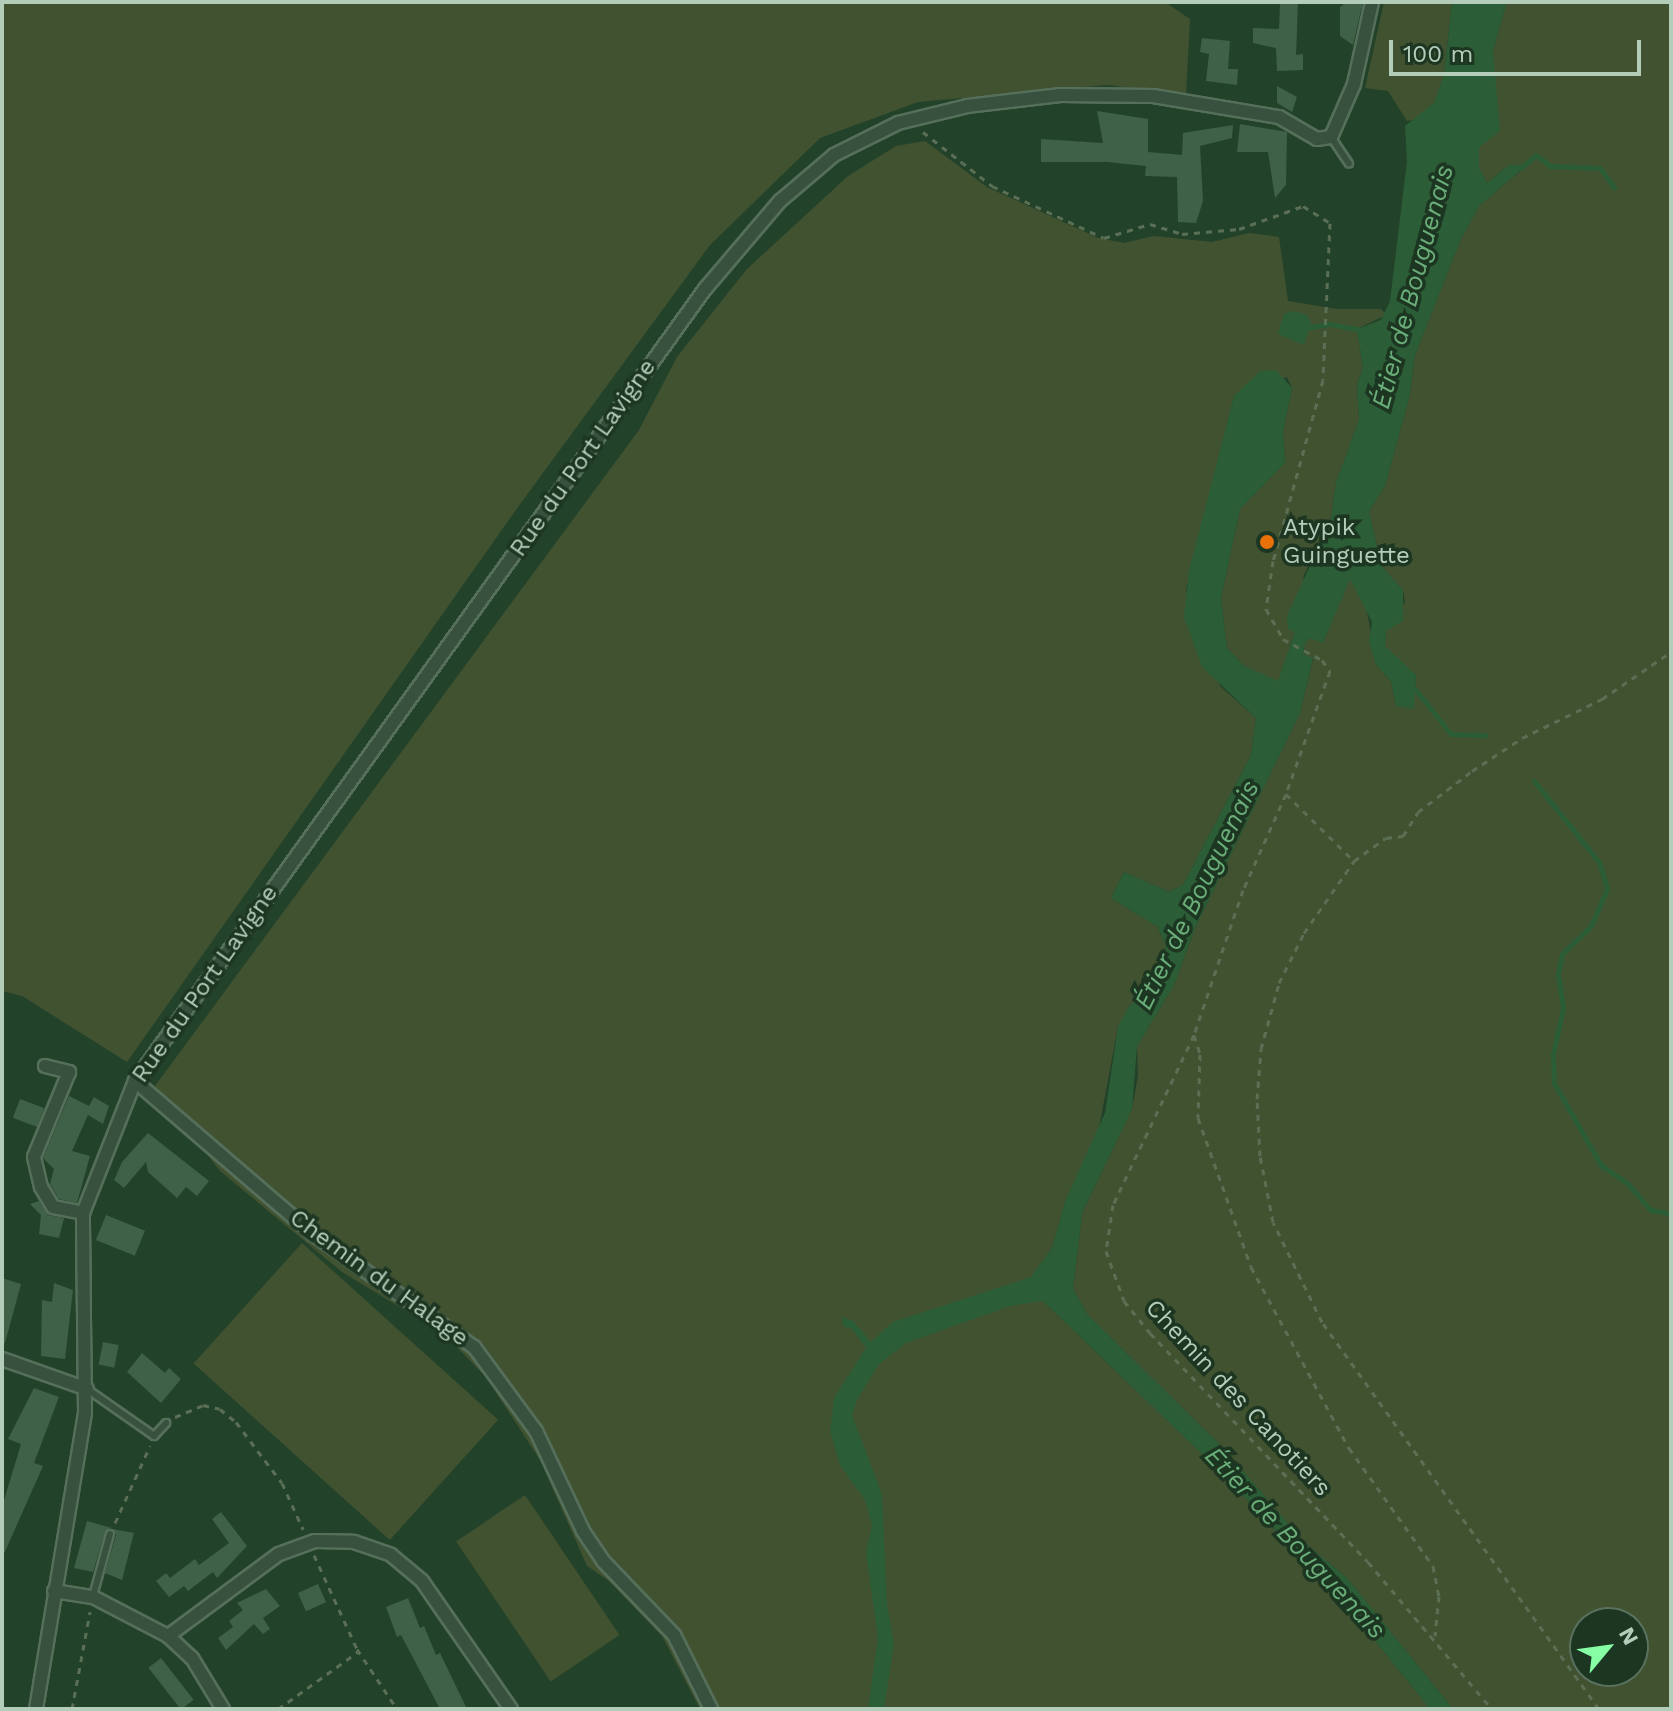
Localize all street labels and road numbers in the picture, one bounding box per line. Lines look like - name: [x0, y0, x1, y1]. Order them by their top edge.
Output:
- street label: Rue du Port Lavigne: [504, 354, 662, 562]
- street label: Rue du Port Lavigne: [126, 880, 284, 1088]
- street label: Chemin du Halage: [284, 1203, 474, 1353]
- street label: Chemin des Canotiers: [1139, 1294, 1337, 1502]

